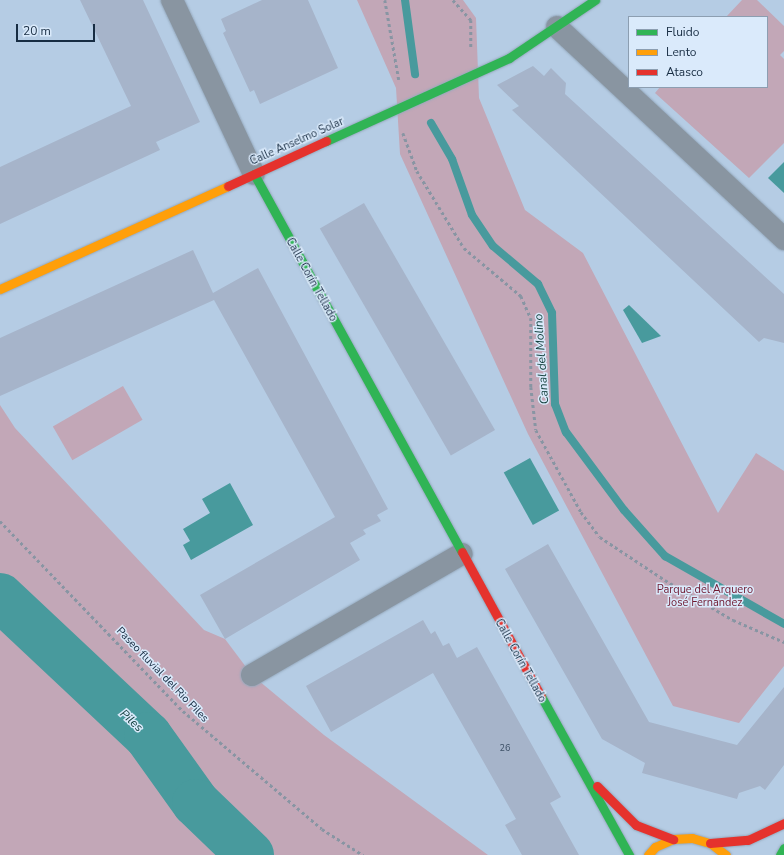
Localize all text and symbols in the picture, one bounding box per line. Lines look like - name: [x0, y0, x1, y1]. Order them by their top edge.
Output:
- scale bar: [18, 16, 97, 42]
- legend: [628, 16, 768, 88]
- text: 20 m: [23, 23, 51, 39]
- text: Fluido: [666, 24, 699, 40]
- text: Lento: [666, 44, 696, 60]
- text: Atasco: [666, 64, 703, 80]
- street label: Calle Anselmo Solar: [248, 115, 346, 169]
- street label: Calle Corín Tellado: [283, 236, 339, 324]
- water label: Canal del Molino: [532, 313, 552, 405]
- park label: Parque del Arquero José Fernández: [657, 584, 753, 610]
- street label: Calle Corín Tellado: [492, 617, 548, 705]
- street label: Paseo fluvial del Rio Piles: [113, 625, 211, 725]
- water label: Piles: [117, 707, 145, 735]
- house number: 26: [500, 743, 510, 753]

